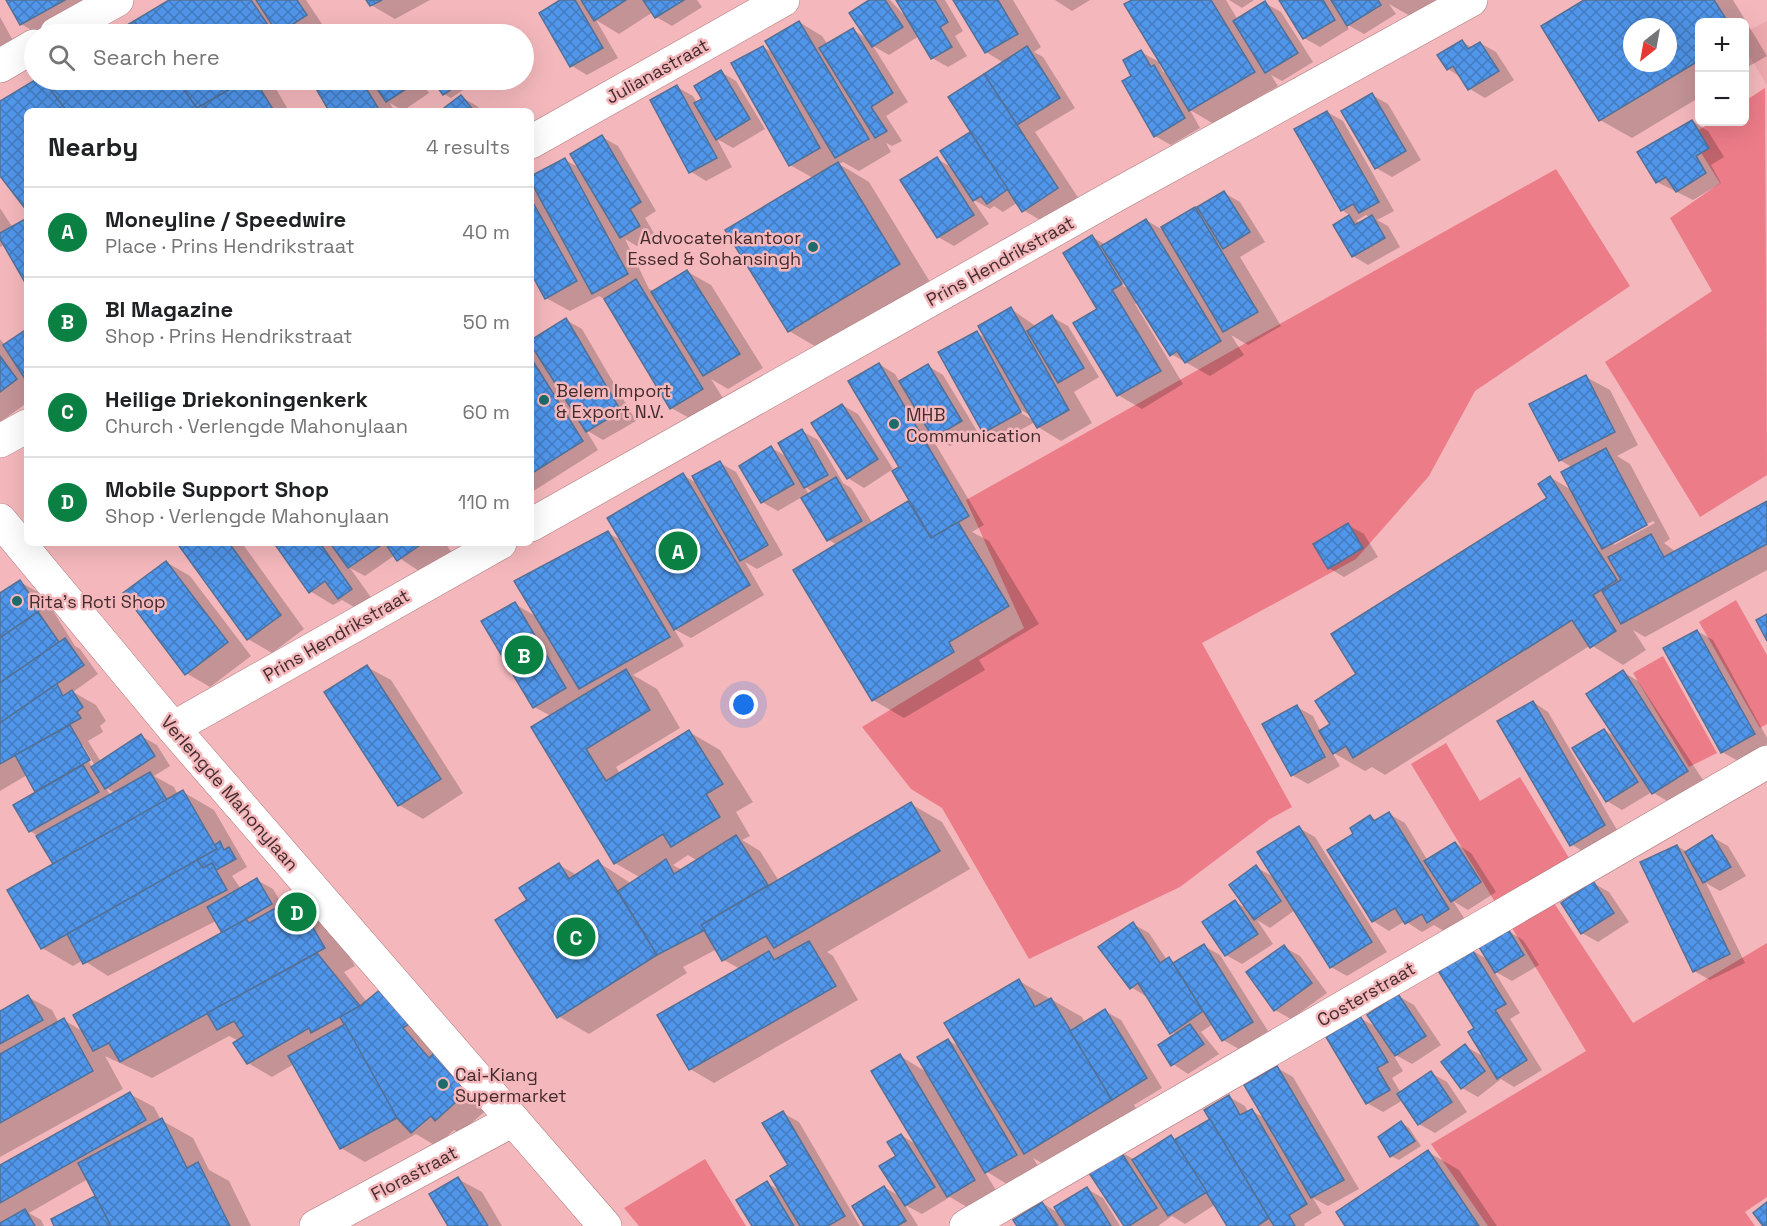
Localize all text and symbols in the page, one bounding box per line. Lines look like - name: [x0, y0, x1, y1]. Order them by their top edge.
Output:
- north arrow: [1623, 18, 1677, 72]
- map controls: [1695, 18, 1749, 126]
- button: +: [1695, 18, 1749, 72]
- search box: [24, 24, 534, 90]
- street label: Julianastraat: [601, 33, 713, 109]
- icon: search: [45, 41, 78, 74]
- text: Search here: [93, 43, 220, 71]
- button: −: [1695, 72, 1749, 126]
- text: Nearby: [48, 130, 138, 164]
- text: 4 results: [426, 134, 510, 160]
- text: Moneyline / Speedwire: [105, 205, 346, 233]
- street label: Prins Hendrikstraat: [922, 211, 1078, 311]
- text: A: [61, 219, 74, 245]
- text: 40 m: [462, 219, 510, 245]
- place label: Advocatenkantoor Essed & Sohansingh: [627, 226, 801, 270]
- text: Place · Prins Hendrikstraat: [105, 233, 355, 259]
- marker: Advocatenkantoor Essed & Sohansingh: [806, 240, 820, 254]
- text: BI Magazine: [105, 295, 233, 323]
- text: B: [61, 309, 74, 335]
- text: 50 m: [463, 309, 510, 335]
- text: Shop · Prins Hendrikstraat: [105, 323, 353, 349]
- place label: Belem Import & Export N.V.: [556, 379, 671, 423]
- text: Heilige Driekoningenkerk: [105, 385, 368, 413]
- marker: Belem Import & Export N.V.: [537, 393, 551, 407]
- text: C: [61, 399, 74, 425]
- text: 60 m: [463, 399, 510, 425]
- place label: MHB Communication: [906, 403, 1041, 447]
- text: Church · Verlengde Mahonylaan: [105, 413, 408, 439]
- marker: MHB Communication: [887, 417, 901, 431]
- text: Mobile Support Shop: [105, 475, 329, 503]
- text: D: [61, 489, 74, 515]
- text: 110 m: [458, 489, 510, 515]
- text: Shop · Verlengde Mahonylaan: [105, 503, 389, 529]
- pin: A: [658, 528, 698, 574]
- street label: Prins Hendrikstraat: [259, 584, 413, 686]
- place label: Rita's Roti Shop: [29, 590, 166, 613]
- marker: Rita's Roti Shop: [10, 594, 24, 608]
- pin: B: [504, 632, 544, 678]
- your location: [729, 690, 758, 719]
- street label: Verlengde Mahonylaan: [156, 711, 304, 875]
- pin: D: [278, 890, 316, 934]
- pin: C: [556, 914, 596, 960]
- street label: Costerstraat: [1313, 957, 1419, 1031]
- place label: Cai-Kiang Supermarket: [455, 1063, 567, 1107]
- marker: Cai-Kiang Supermarket: [436, 1077, 450, 1091]
- street label: Florastraat: [367, 1141, 461, 1205]

